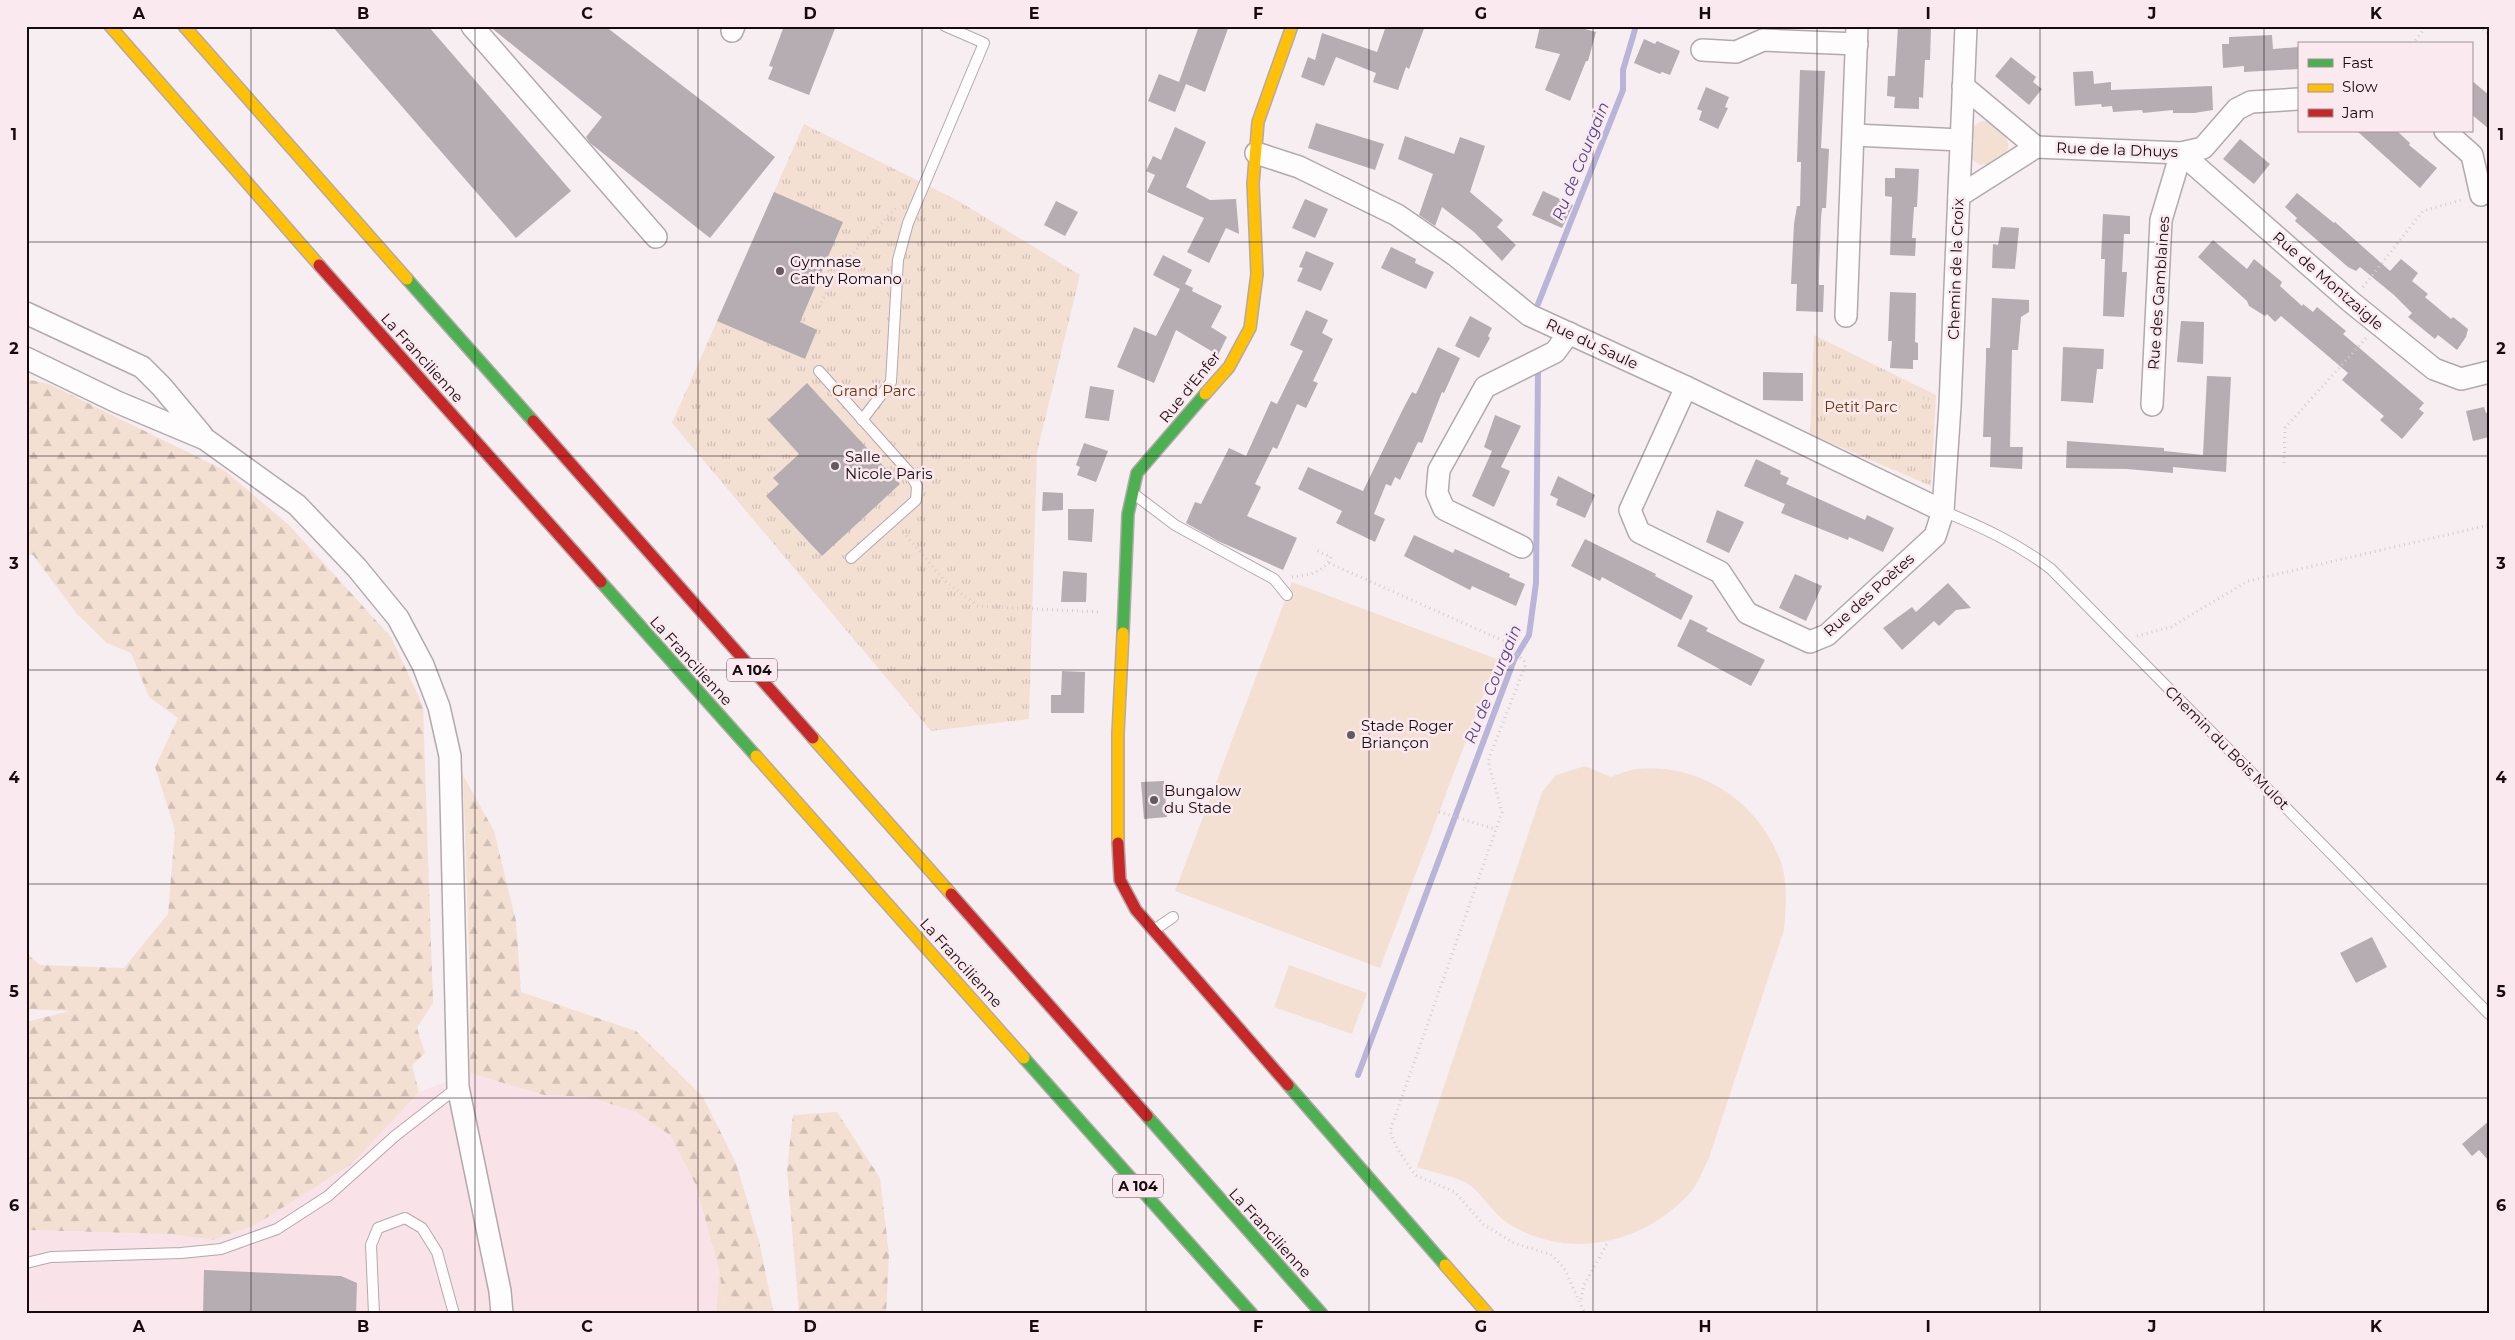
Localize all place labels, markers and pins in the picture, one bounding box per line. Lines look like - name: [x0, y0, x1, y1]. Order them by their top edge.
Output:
- place label: Gymnase Cathy Romano: [790, 252, 902, 288]
- marker: Gymnase Cathy Romano: [774, 265, 786, 277]
- place label: Salle Nicole Paris: [845, 447, 933, 483]
- marker: Salle Nicole Paris: [829, 460, 841, 472]
- place label: Stade Roger Briançon: [1361, 716, 1454, 752]
- marker: Stade Roger Briançon: [1345, 729, 1357, 741]
- place label: Bungalow du Stade: [1164, 781, 1242, 817]
- marker: Bungalow du Stade: [1148, 794, 1160, 806]

